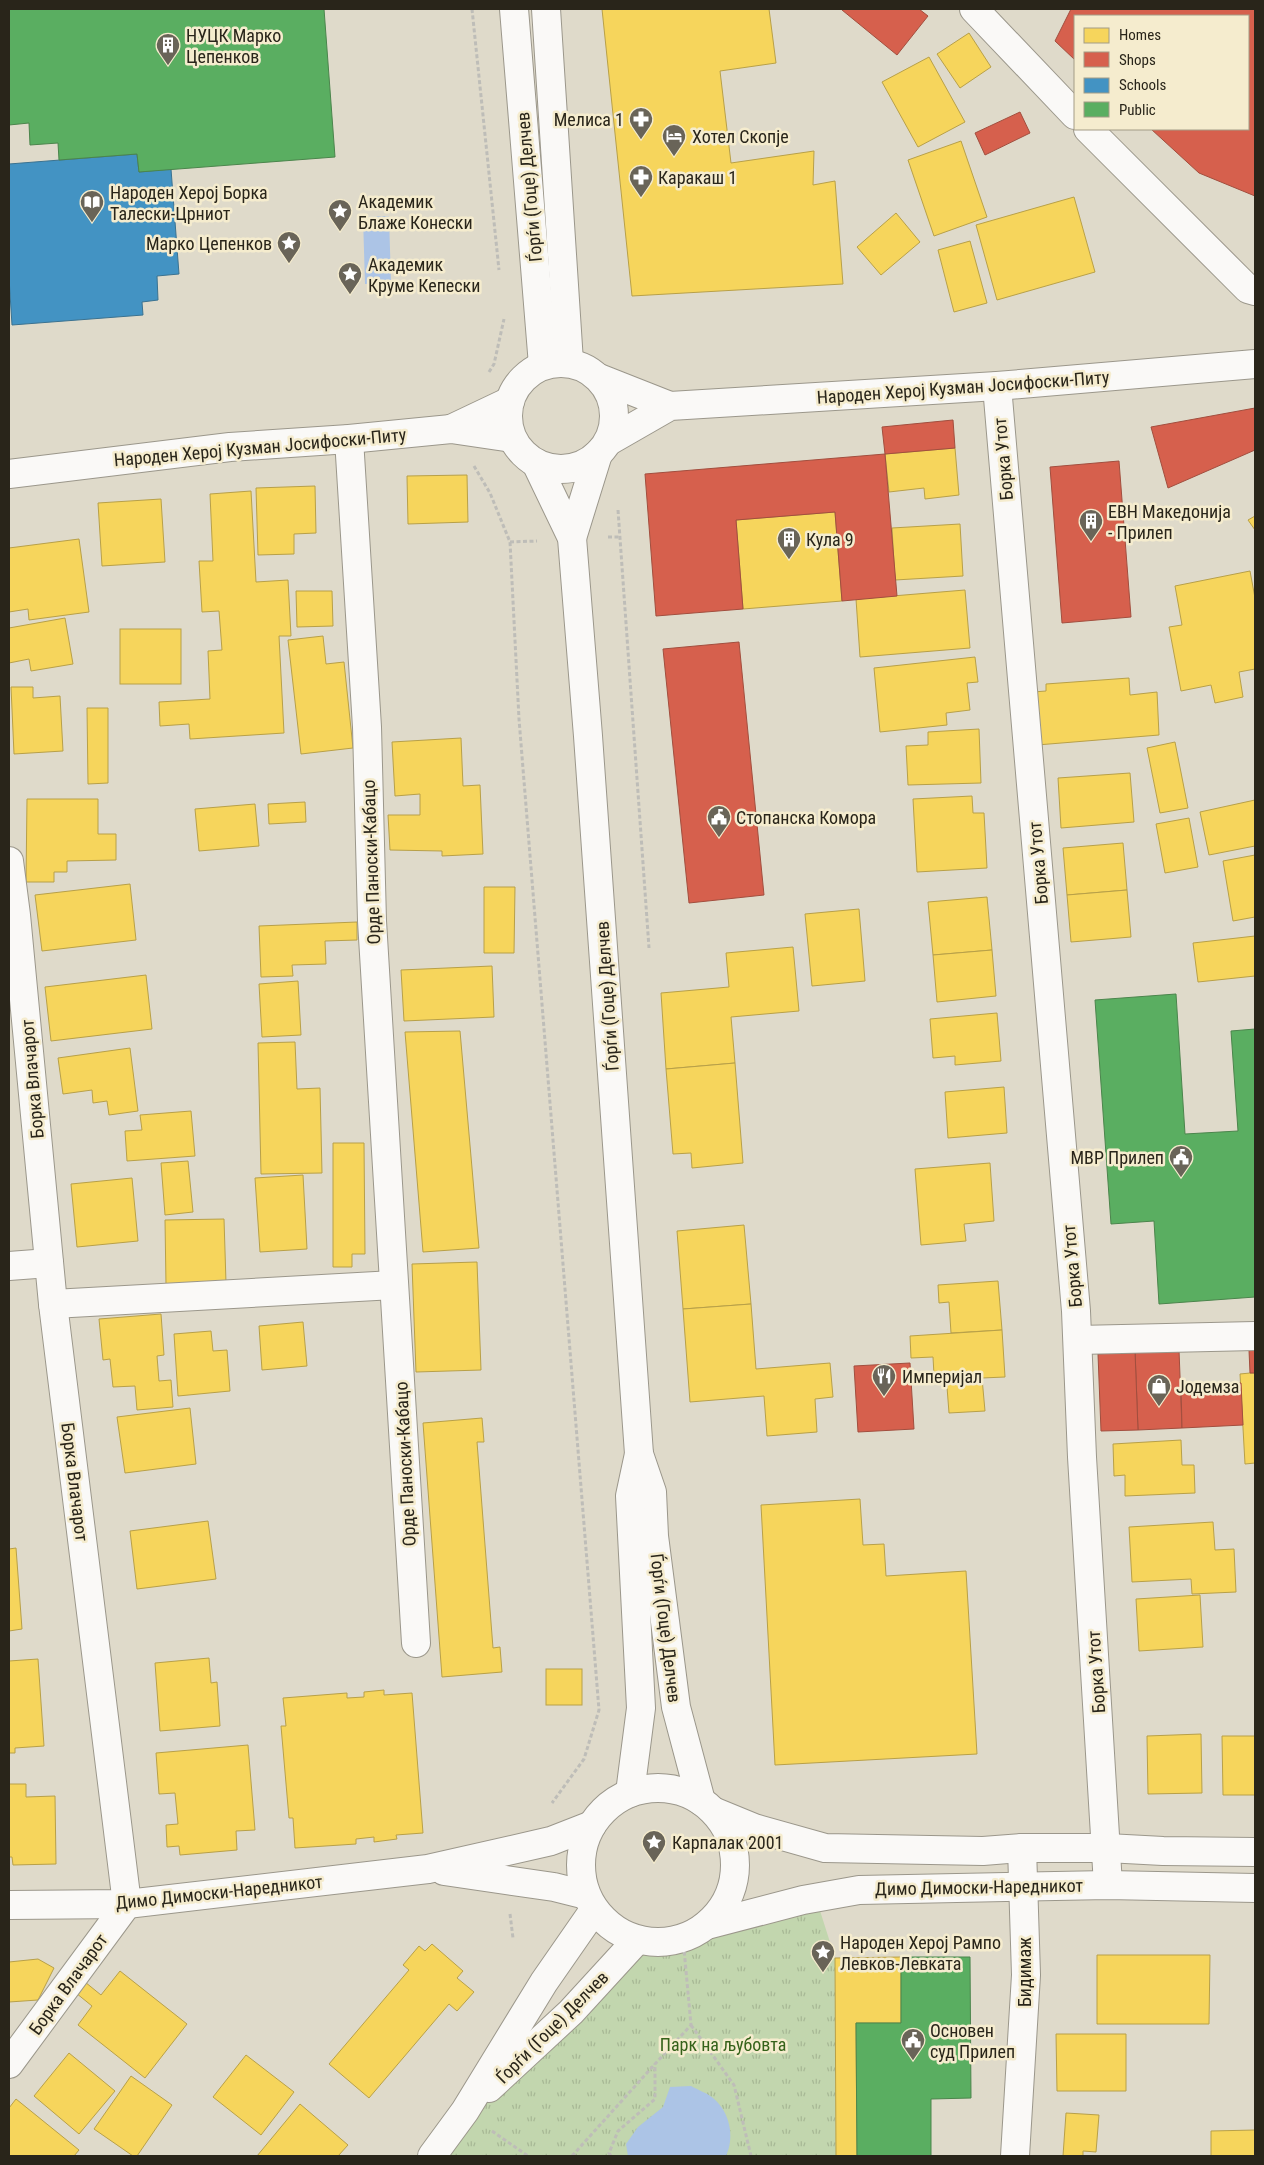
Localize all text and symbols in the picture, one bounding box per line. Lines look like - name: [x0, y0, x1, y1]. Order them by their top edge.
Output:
- legend: [1074, 15, 1249, 130]
- place label: НУЦК Марко Цепенков: [186, 25, 281, 67]
- text: Homes: [1119, 26, 1161, 44]
- building icon: НУЦК Марко Цепенков: [155, 32, 181, 66]
- text: Shops: [1119, 51, 1156, 69]
- text: Schools: [1119, 76, 1166, 94]
- text: Public: [1119, 101, 1156, 119]
- pharmacy icon: Мелиса 1: [628, 106, 654, 140]
- place label: Мелиса 1: [554, 109, 624, 130]
- street label: Ѓорѓи (Гоце) Делчев: [512, 111, 547, 263]
- hotel icon: Хотел Скопје: [661, 123, 687, 157]
- place label: Хотел Скопје: [692, 126, 789, 147]
- pharmacy icon: Каракаш 1: [628, 164, 654, 198]
- place label: Каракаш 1: [658, 167, 737, 188]
- place label: Народен Херој Борка Талески-Црниот: [110, 182, 268, 224]
- library icon: Народен Херој Борка Талески-Црниот: [79, 189, 105, 223]
- place label: Академик Блаже Конески: [358, 191, 473, 233]
- place icon: Академик Блаже Конески: [327, 198, 353, 232]
- place icon: Марко Цепенков: [276, 230, 302, 264]
- place label: Марко Цепенков: [146, 233, 272, 254]
- place label: Академик Круме Кепески: [368, 254, 480, 296]
- place icon: Академик Круме Кепески: [337, 261, 363, 295]
- street label: Народен Херој Кузман Јосифоски-Питу: [816, 366, 1110, 408]
- street label: Борка Утот: [989, 416, 1017, 501]
- street label: Народен Херој Кузман Јосифоски-Питу: [113, 424, 407, 470]
- place label: ЕВН Македонија - Прилеп: [1108, 501, 1231, 543]
- building icon: ЕВН Македонија - Прилеп: [1078, 508, 1104, 542]
- building icon: Кула 9: [776, 526, 802, 560]
- place label: Кула 9: [806, 529, 854, 550]
- street label: Орде Паноски-Кабацо: [358, 779, 384, 945]
- public building icon: Стопанска Комора: [706, 804, 732, 838]
- place label: Стопанска Комора: [736, 807, 876, 828]
- street label: Борка Утот: [1024, 820, 1052, 905]
- street label: Ѓорѓи (Гоце) Делчев: [591, 920, 624, 1072]
- street label: Борка Влачарот: [16, 1018, 48, 1139]
- public building icon: МВР Прилеп: [1168, 1144, 1194, 1178]
- place label: МВР Прилеп: [1070, 1147, 1164, 1168]
- street label: Борка Утот: [1058, 1223, 1086, 1308]
- restaurant icon: Империјал: [871, 1363, 897, 1397]
- place label: Империјал: [902, 1366, 982, 1387]
- shop icon: Јодемза: [1146, 1373, 1172, 1407]
- place label: Јодемза: [1176, 1376, 1239, 1397]
- street label: Орде Паноски-Кабацо: [390, 1381, 420, 1547]
- street label: Борка Влачарот: [57, 1421, 93, 1543]
- street label: Ѓорѓи (Гоце) Делчев: [645, 1552, 686, 1704]
- street label: Борка Утот: [1083, 1630, 1109, 1714]
- place icon: Карпалак 2001: [641, 1829, 667, 1863]
- place label: Карпалак 2001: [672, 1832, 784, 1853]
- street label: Димо Димоски-Наредникот: [114, 1871, 324, 1913]
- street label: Димо Димоски-Наредникот: [875, 1875, 1084, 1899]
- street label: Борка Влачарот: [24, 1929, 112, 2039]
- place label: Народен Херој Рампо Левков-Левката: [840, 1932, 1001, 1974]
- street label: Бидимаж: [1014, 1937, 1035, 2007]
- place icon: Народен Херој Рампо Левков-Левката: [810, 1939, 836, 1973]
- street label: Ѓорѓи (Гоце) Делчев: [491, 1966, 613, 2088]
- place label: Основен суд Прилеп: [930, 2020, 1015, 2062]
- public building icon: Основен суд Прилеп: [900, 2027, 926, 2061]
- park label: Парк на љубовта: [660, 2034, 786, 2055]

